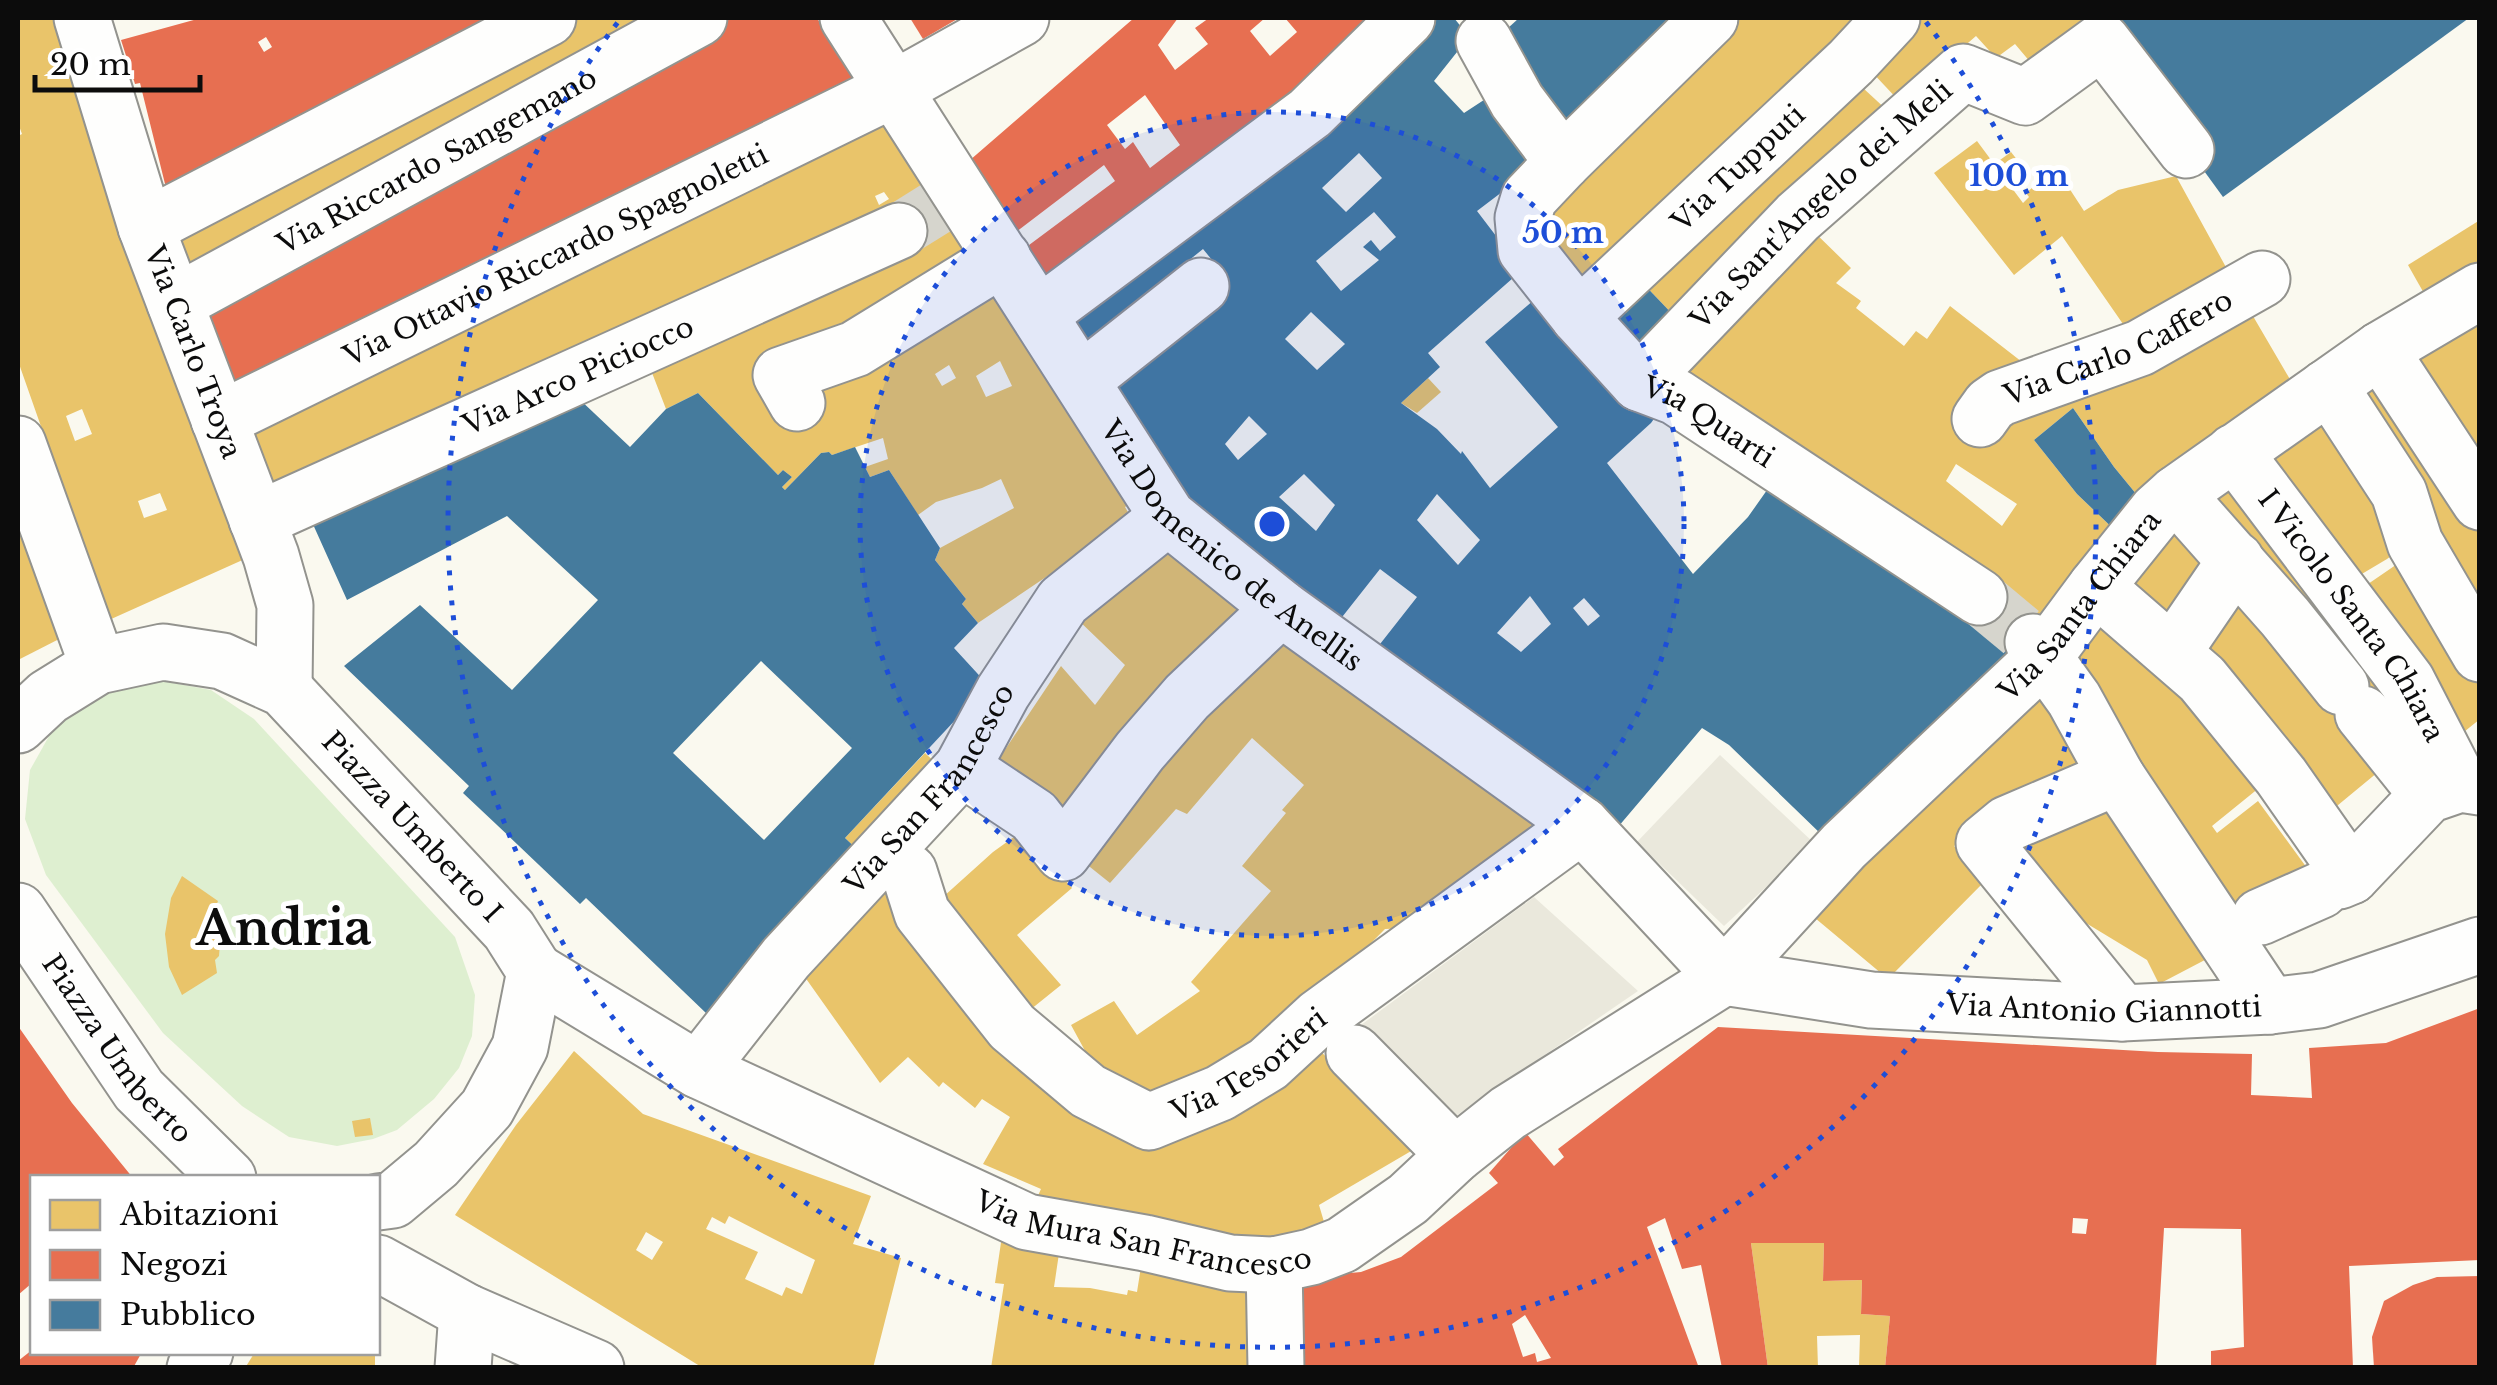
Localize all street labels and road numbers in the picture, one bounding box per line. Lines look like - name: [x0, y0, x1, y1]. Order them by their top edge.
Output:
- street label: Via Riccardo Sangemano: [270, 60, 603, 263]
- street label: Via Sant'Angelo dei Meli: [1682, 73, 1960, 338]
- street label: Via Tupputi: [1664, 97, 1812, 240]
- street label: Via Ottavio Riccardo Spagnoletti: [337, 137, 774, 375]
- street label: Via Carlo Troya: [136, 240, 249, 464]
- street label: Via Carlo Caffero: [1998, 282, 2239, 414]
- street label: Via Arco Piciocco: [456, 309, 699, 444]
- street label: Via Quarti: [1637, 369, 1781, 475]
- street label: Via Domenico de Anellis: [1092, 413, 1369, 679]
- street label: I Vicolo Santa Chiara: [2251, 483, 2452, 748]
- street label: Via Santa Chiara: [1991, 503, 2169, 710]
- street label: Via San Francesco: [836, 678, 1022, 903]
- street label: Piazza Umberto I: [314, 724, 509, 929]
- street label: Piazza Umberto: [34, 948, 200, 1151]
- street label: Via Antonio Giannotti: [1944, 987, 2262, 1031]
- street label: Via Tesorieri: [1165, 1000, 1334, 1130]
- street label: Via Mura San Francesco: [968, 1183, 1315, 1283]

